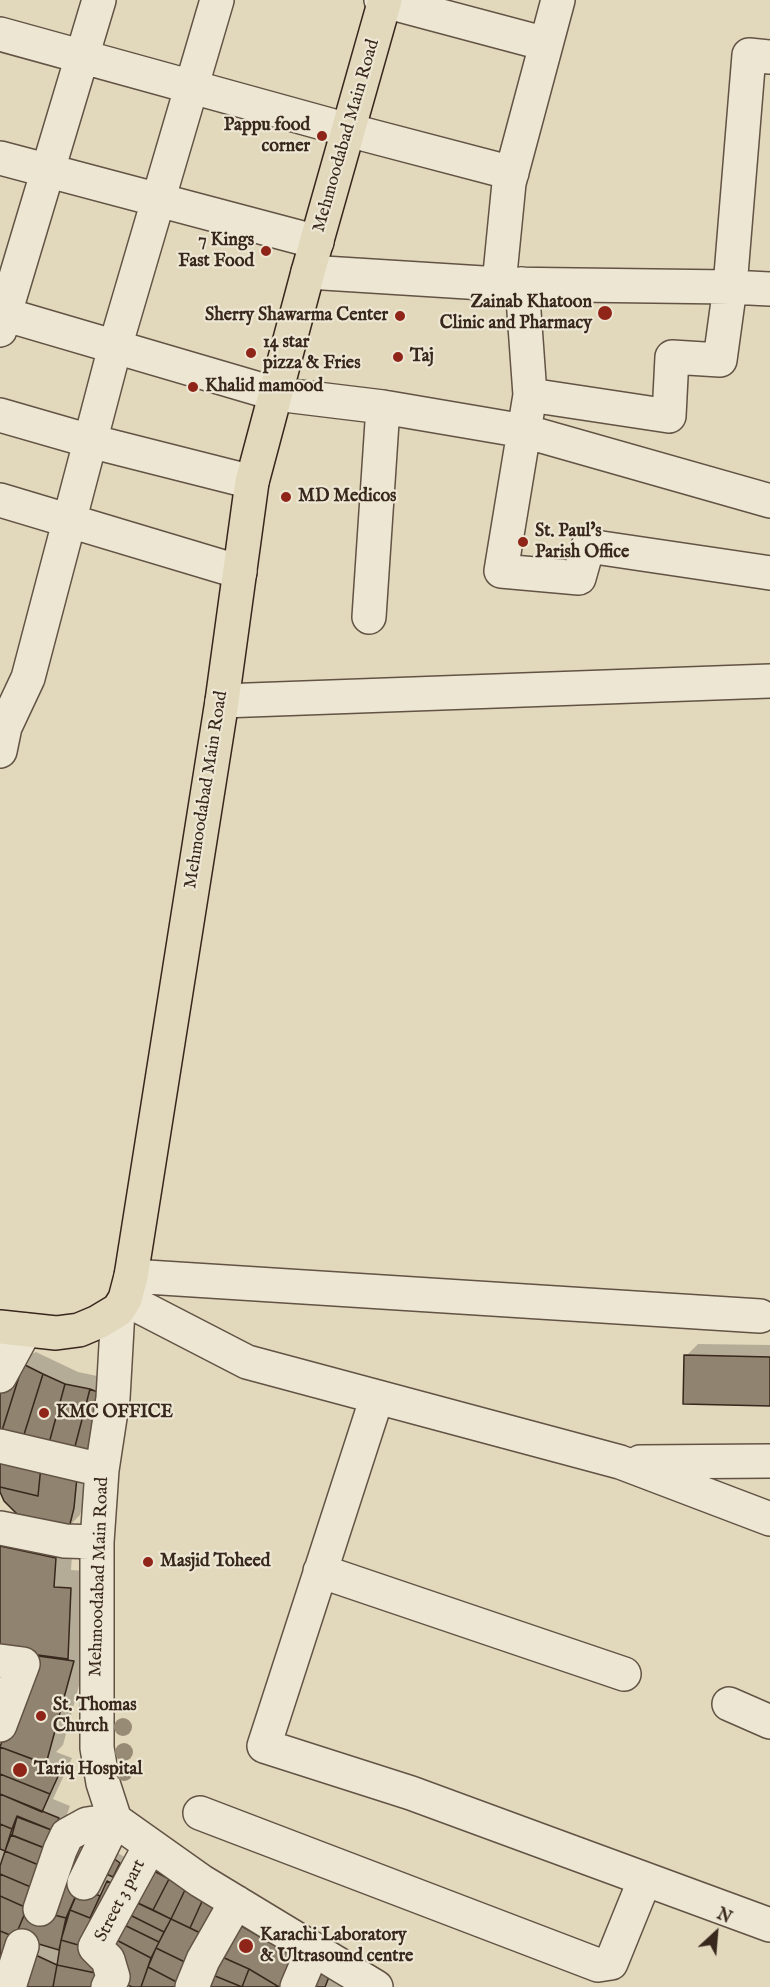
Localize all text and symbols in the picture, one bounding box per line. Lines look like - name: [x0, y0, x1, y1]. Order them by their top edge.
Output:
- street label: Mehmoodabad Main Road: [309, 37, 385, 235]
- place label: Pappu food corner: [224, 115, 310, 158]
- marker: Pappu food corner: [315, 129, 329, 143]
- place label: 7 Kings Fast Food: [178, 230, 254, 272]
- marker: 7 Kings Fast Food: [259, 244, 273, 258]
- place label: Zainab Khatoon Clinic and Pharmacy: [440, 292, 592, 334]
- marker: Zainab Khatoon Clinic and Pharmacy: [596, 304, 614, 322]
- place label: Sherry Shawarma Center: [205, 305, 388, 327]
- marker: Sherry Shawarma Center: [393, 309, 407, 323]
- place label: 14 star pizza & Fries: [263, 332, 360, 374]
- marker: 14 star pizza & Fries: [244, 346, 258, 360]
- place label: Taj: [410, 346, 434, 368]
- marker: Taj: [391, 350, 405, 364]
- place label: Khalid mamood: [205, 376, 323, 398]
- marker: Khalid mamood: [186, 380, 200, 394]
- place label: MD Medicos: [298, 486, 396, 508]
- marker: MD Medicos: [279, 490, 293, 504]
- place label: St. Paul's Parish Office: [535, 521, 629, 564]
- marker: St. Paul's Parish Office: [516, 535, 530, 549]
- street label: Mehmoodabad Main Road: [181, 690, 233, 890]
- place label: KMC OFFICE: [56, 1402, 173, 1424]
- marker: KMC OFFICE: [37, 1406, 51, 1420]
- street label: Mehmoodabad Main Road: [86, 1477, 114, 1677]
- place label: Masjid Toheed: [160, 1551, 270, 1573]
- marker: Masjid Toheed: [141, 1555, 155, 1569]
- place label: St. Thomas Church: [53, 1695, 137, 1738]
- marker: St. Thomas Church: [34, 1709, 48, 1723]
- place label: Tariq Hospital: [34, 1759, 142, 1781]
- marker: Tariq Hospital: [11, 1761, 29, 1779]
- street label: Street 3 part: [91, 1856, 151, 1946]
- north arrow: [686, 1903, 746, 1963]
- text: N: [713, 1905, 734, 1929]
- place label: Karachi Laboratory & Ultrasound centre: [260, 1925, 413, 1968]
- marker: Karachi Laboratory & Ultrasound centre: [237, 1937, 255, 1955]

